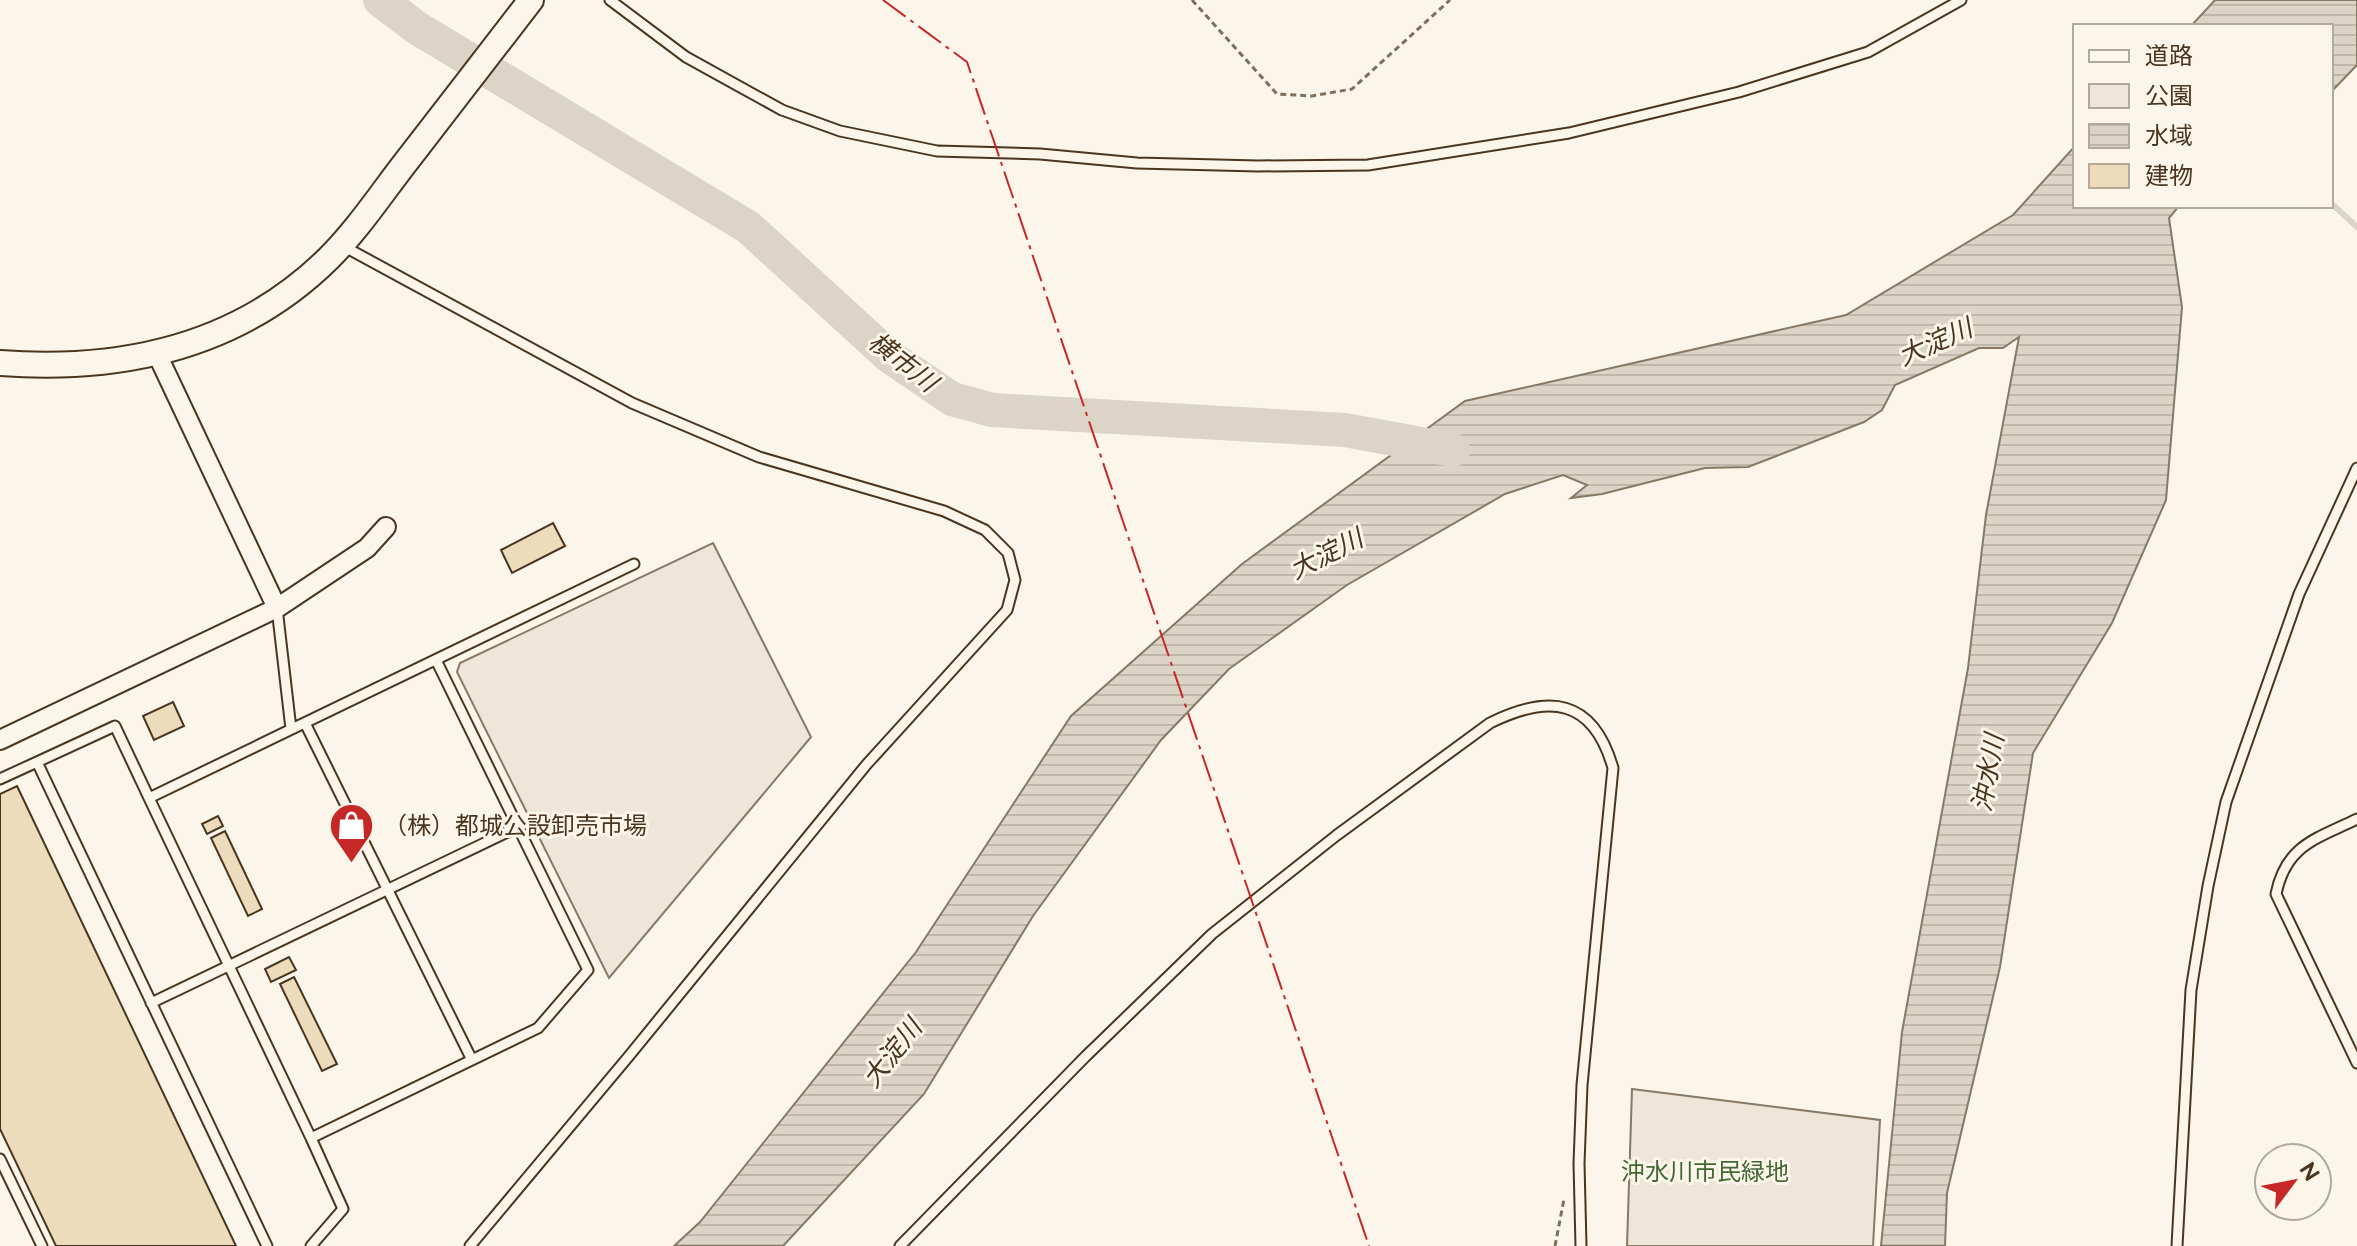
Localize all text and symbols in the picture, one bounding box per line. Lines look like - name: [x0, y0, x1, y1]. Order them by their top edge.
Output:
- legend: [2073, 24, 2333, 208]
- text: 道路: [2145, 41, 2193, 70]
- text: 公園: [2145, 81, 2193, 110]
- text: 水域: [2145, 121, 2193, 150]
- text: 建物: [2145, 161, 2193, 190]
- water label: 大淀川: [1893, 311, 1979, 372]
- water label: 横市川: [863, 326, 945, 400]
- water label: 大淀川: [1284, 522, 1370, 585]
- water label: 沖水川: [1966, 729, 2010, 814]
- shop icon: （株）都城公設卸売市場: [328, 802, 376, 865]
- place label: （株）都城公設卸売市場: [383, 811, 647, 840]
- water label: 大淀川: [856, 1011, 930, 1093]
- north arrow: [2253, 1142, 2333, 1222]
- park label: 沖水川市民緑地: [1621, 1157, 1789, 1186]
- text: N: [2294, 1157, 2325, 1185]

